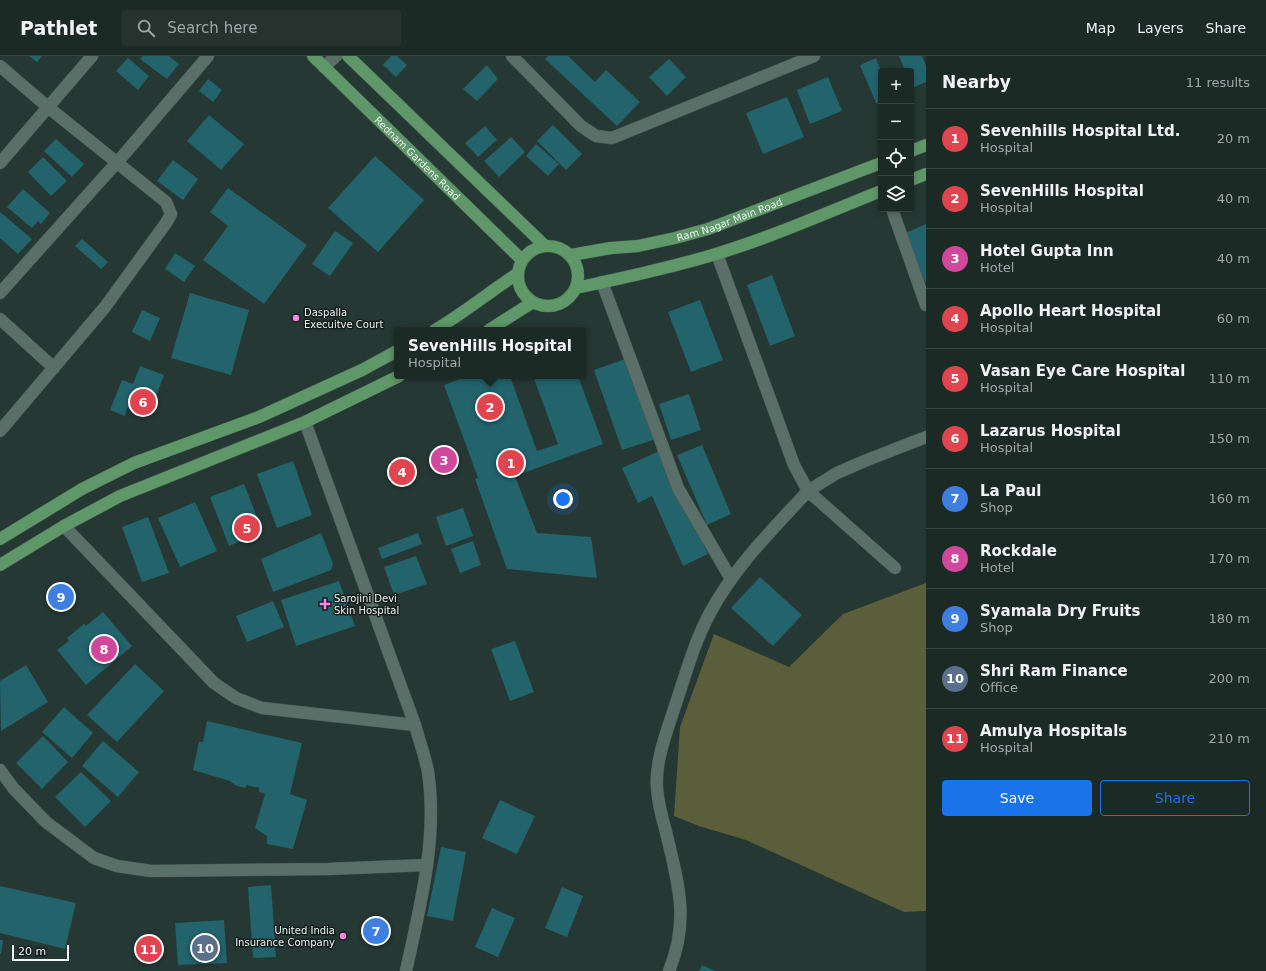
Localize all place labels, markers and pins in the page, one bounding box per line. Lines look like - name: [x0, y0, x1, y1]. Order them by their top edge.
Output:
- place label: Daspalla Execuitve Court: [304, 307, 383, 330]
- marker: Daspalla Execuitve Court: [291, 313, 301, 323]
- pin: 6: [130, 387, 156, 417]
- pin: 2: [477, 392, 503, 422]
- pin: 3: [431, 445, 457, 475]
- pin: 1: [498, 448, 524, 478]
- pin: 4: [389, 457, 415, 487]
- pin: 5: [234, 513, 260, 543]
- pin: 9: [48, 582, 74, 612]
- place label: Sarojini Devi Skin Hospital: [334, 593, 399, 616]
- marker: Sarojini Devi Skin Hospital: [319, 598, 331, 610]
- pin: 8: [91, 634, 117, 664]
- pin: 7: [363, 916, 389, 946]
- place label: United India Insurance Company: [235, 925, 335, 948]
- marker: United India Insurance Company: [338, 931, 348, 941]
- pin: 10: [192, 933, 218, 963]
- pin: 11: [136, 934, 162, 964]

